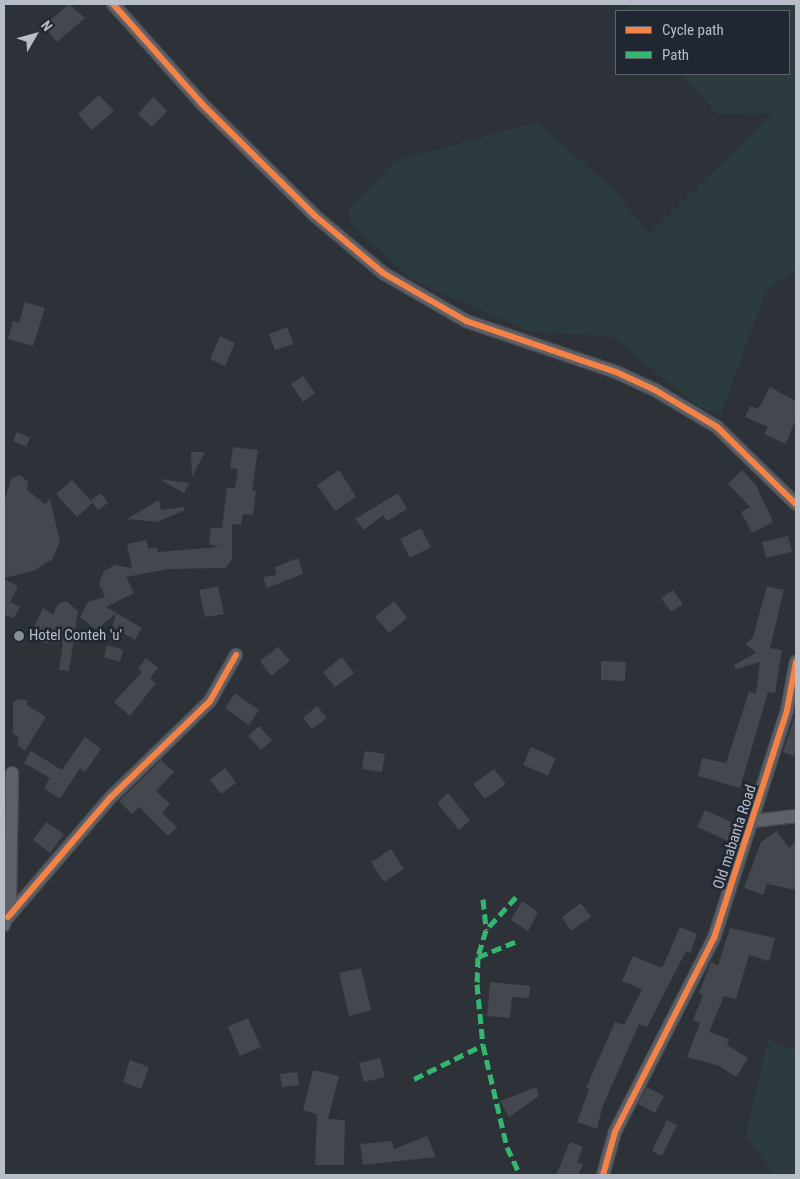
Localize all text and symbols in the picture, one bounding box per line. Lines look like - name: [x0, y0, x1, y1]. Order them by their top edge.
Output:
- north arrow: [10, 10, 60, 60]
- legend: [615, 10, 790, 75]
- text: N: [38, 17, 56, 34]
- text: Cycle path: [662, 21, 724, 39]
- text: Path: [662, 46, 689, 64]
- place label: Hotel Conteh 'u': [29, 627, 122, 645]
- marker: Hotel Conteh 'u': [13, 630, 25, 642]
- street label: Old mabanta Road: [710, 782, 760, 892]

